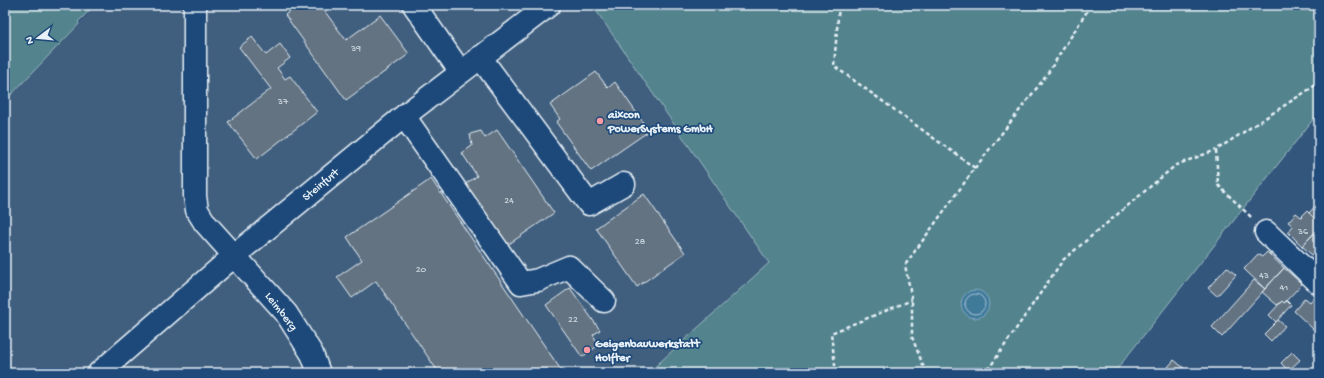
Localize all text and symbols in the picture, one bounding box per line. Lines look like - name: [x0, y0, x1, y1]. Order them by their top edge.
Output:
- north arrow: [18, 18, 58, 58]
- text: N: [24, 35, 37, 45]
- house number: 39: [350, 43, 361, 55]
- house number: 37: [277, 96, 289, 108]
- place label: aixcon PowerSystems GmbH: [607, 109, 714, 137]
- marker: aixcon PowerSystems GmbH: [595, 116, 605, 126]
- street label: Steinfurt: [300, 166, 343, 205]
- house number: 24: [504, 195, 514, 207]
- house number: 36: [1297, 226, 1309, 238]
- house number: 28: [635, 236, 646, 248]
- house number: 20: [416, 264, 427, 276]
- house number: 43: [1259, 270, 1269, 282]
- house number: 41: [1280, 282, 1288, 294]
- street label: Leimberg: [261, 290, 300, 335]
- house number: 22: [568, 314, 578, 326]
- place label: Geigenbauwerkstatt Holfter: [595, 338, 701, 366]
- marker: Geigenbauwerkstatt Holfter: [582, 345, 592, 355]

